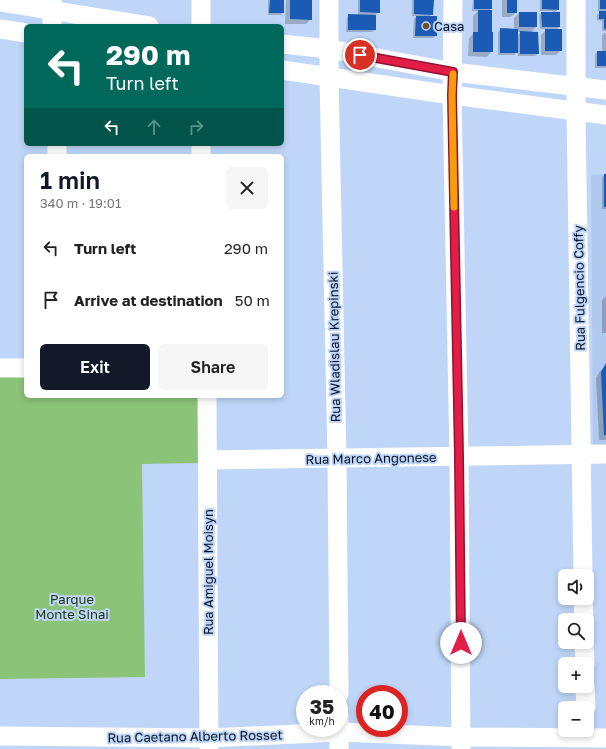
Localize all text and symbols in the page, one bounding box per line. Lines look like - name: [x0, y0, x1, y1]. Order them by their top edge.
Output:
- place label: Casa: [434, 18, 464, 34]
- marker: Casa: [421, 21, 431, 31]
- text: 290 m: [106, 38, 191, 71]
- pin: [343, 38, 377, 72]
- icon: left: [40, 40, 92, 92]
- icon: arrive: [349, 44, 371, 66]
- text: Turn left: [106, 72, 179, 94]
- icon: left: [101, 116, 123, 138]
- icon: ahead: [143, 116, 165, 138]
- icon: right: [185, 116, 207, 138]
- text: 1 min: [40, 165, 100, 194]
- button: close: [226, 167, 268, 209]
- text: 340 m · 19:01: [40, 195, 121, 211]
- street label: Rua Fulgencio Coffy: [570, 224, 588, 351]
- icon: left: [40, 237, 62, 259]
- text: Turn left: [74, 239, 136, 257]
- text: 290 m: [224, 239, 268, 257]
- street label: Rua Wladislau Krepinski: [325, 272, 343, 422]
- icon: arrive: [40, 289, 62, 311]
- text: Arrive at destination: [74, 291, 223, 309]
- text: 50 m: [235, 291, 270, 309]
- button: Exit: [40, 344, 150, 390]
- button: Share: [158, 344, 268, 390]
- street label: Rua Marco Angonese: [305, 449, 437, 467]
- street label: Rua Amiguel Moisyn: [200, 509, 216, 635]
- map controls: [558, 569, 594, 737]
- button: sound: [558, 569, 594, 605]
- park label: Parque Monte Sinai: [35, 591, 109, 622]
- button: search: [558, 613, 594, 649]
- position arrow: [440, 622, 482, 664]
- button: +: [558, 657, 594, 693]
- speed limit sign: 40: [356, 685, 408, 737]
- text: 35: [310, 694, 334, 718]
- button: −: [558, 701, 594, 737]
- text: km/h: [309, 715, 335, 727]
- street label: Rua Caetano Alberto Rosset: [107, 726, 283, 746]

